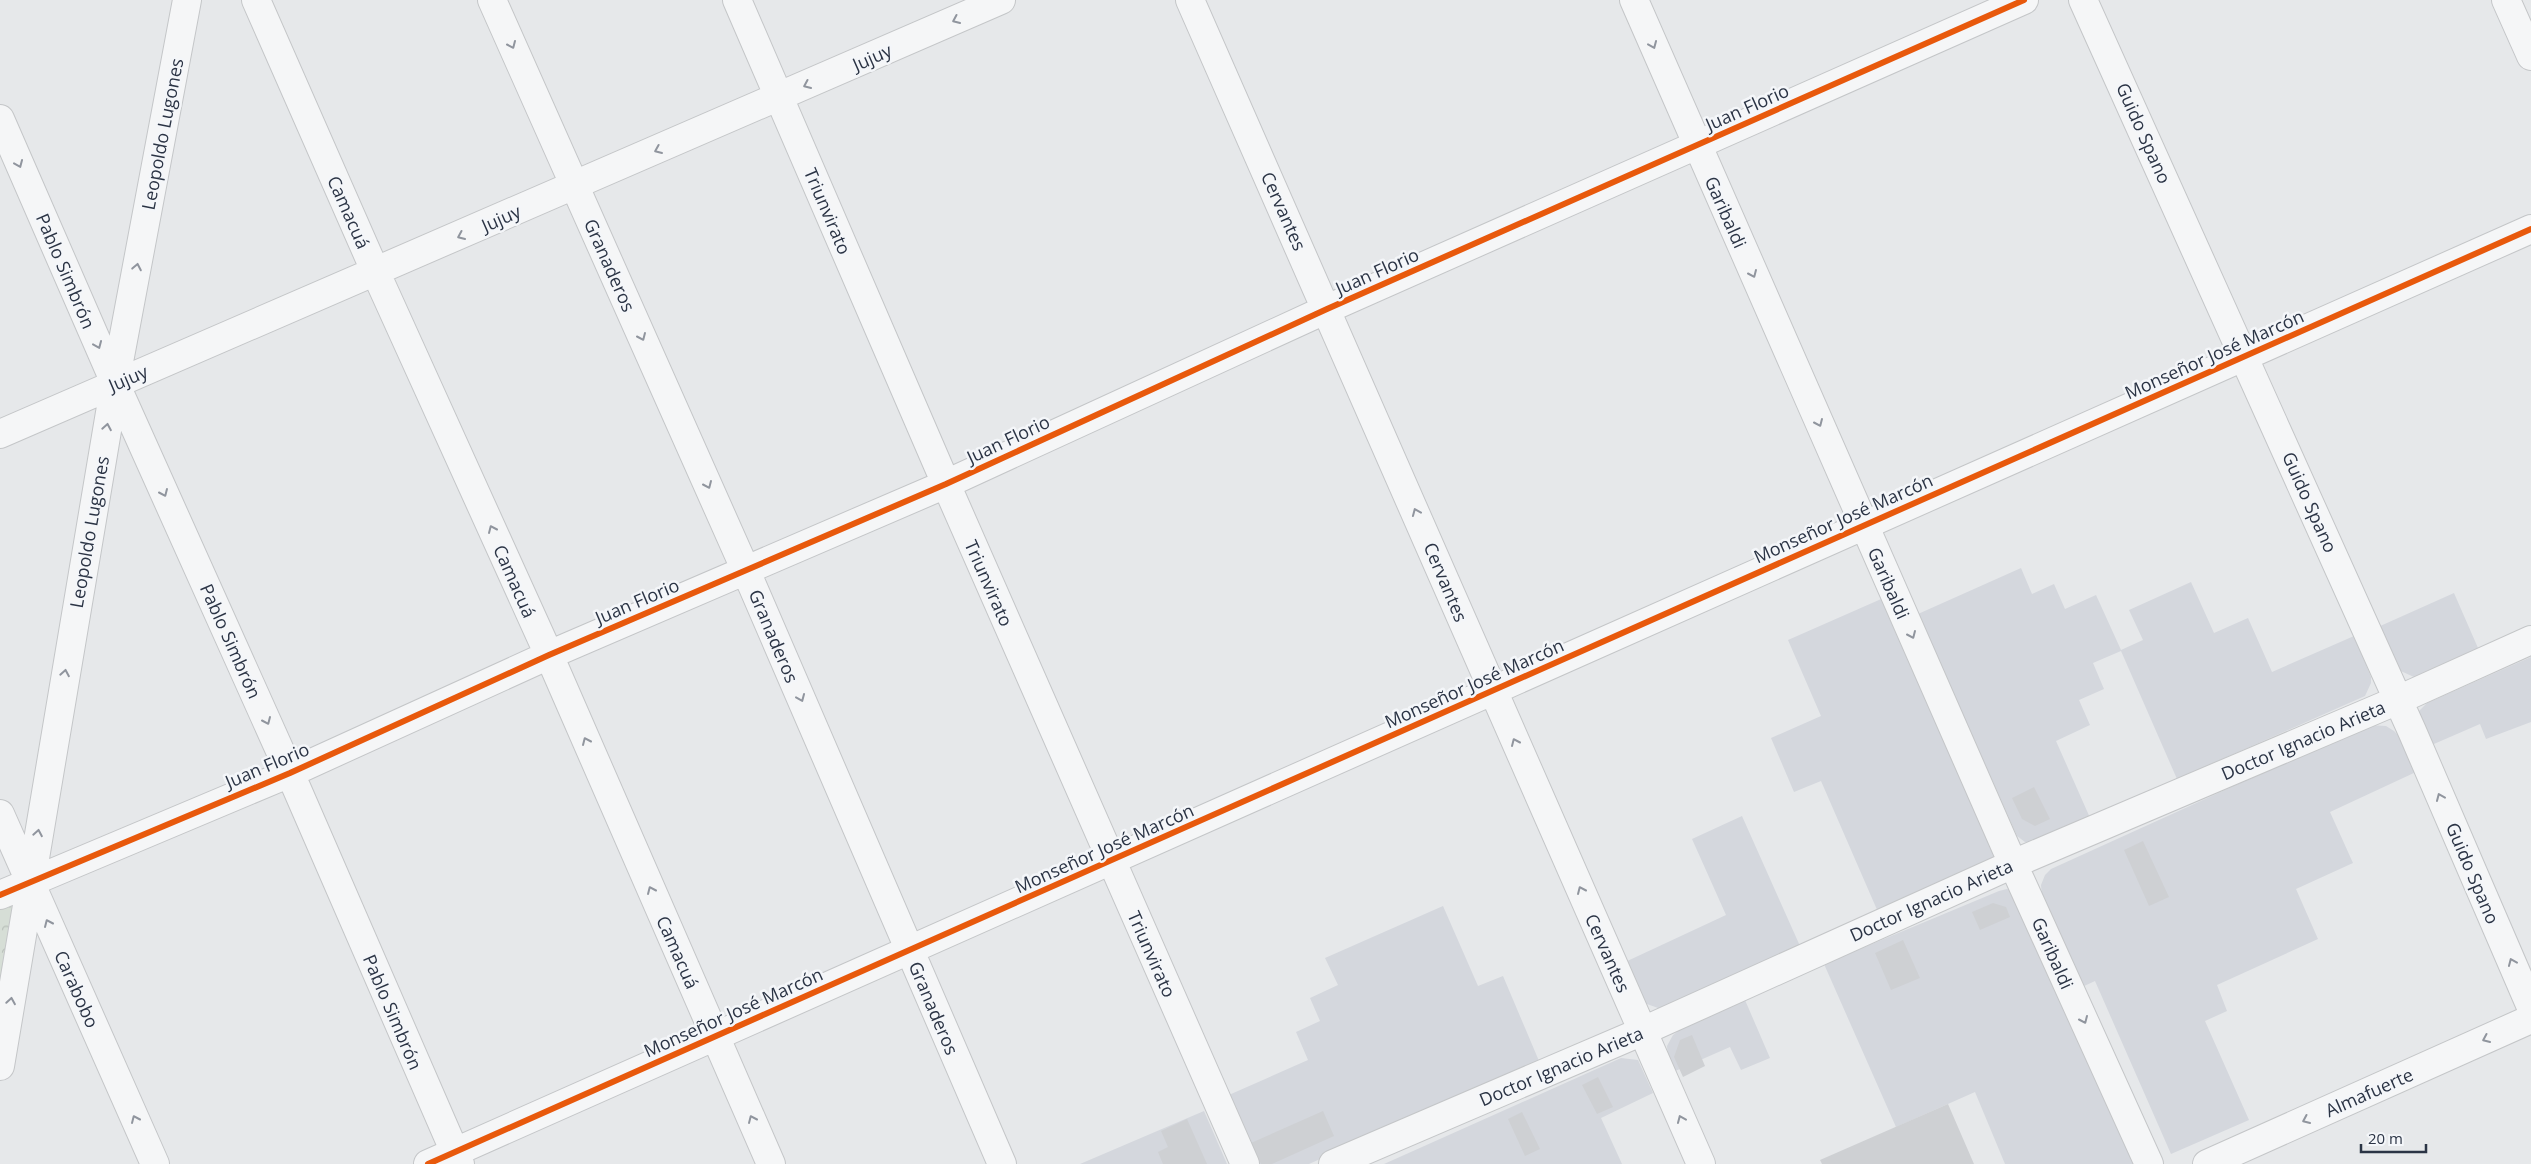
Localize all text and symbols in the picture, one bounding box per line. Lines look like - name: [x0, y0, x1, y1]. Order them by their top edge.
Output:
- one-way arrow: [952, 13, 961, 24]
- street label: Jujuy: [847, 37, 896, 77]
- one-way arrow: [505, 40, 516, 49]
- one-way arrow: [1647, 40, 1658, 49]
- street label: Leopoldo Lugones: [136, 56, 188, 212]
- street label: Juan Florio: [1700, 78, 1793, 137]
- one-way arrow: [803, 79, 812, 90]
- street label: Guido Spano: [2111, 79, 2177, 187]
- one-way arrow: [654, 144, 663, 154]
- one-way arrow: [13, 159, 24, 168]
- street label: Triunvirato: [799, 164, 857, 258]
- street label: Cervantes: [1256, 168, 1312, 254]
- street label: Camacuá: [322, 172, 376, 252]
- street label: Garibaldi: [1700, 172, 1752, 252]
- street label: Jujuy: [476, 198, 525, 238]
- street label: Pablo Simbrón: [31, 210, 101, 332]
- street label: Granaderos: [579, 215, 641, 315]
- one-way arrow: [457, 229, 466, 240]
- street label: Juan Florio: [1330, 242, 1423, 301]
- one-way arrow: [131, 262, 141, 271]
- one-way arrow: [1747, 269, 1758, 278]
- street label: Monseñor José Marcón: [2121, 304, 2307, 404]
- one-way arrow: [635, 332, 646, 341]
- one-way arrow: [92, 340, 102, 349]
- street label: Jujuy: [103, 359, 152, 398]
- street label: Juan Florio: [961, 409, 1053, 470]
- one-way arrow: [1812, 418, 1823, 427]
- one-way arrow: [102, 422, 112, 431]
- street label: Guido Spano: [2277, 448, 2343, 556]
- street label: Leopoldo Lugones: [64, 454, 114, 610]
- street label: Monseñor José Marcón: [1750, 468, 1936, 568]
- one-way arrow: [702, 480, 712, 489]
- one-way arrow: [158, 488, 169, 497]
- one-way arrow: [1411, 508, 1422, 517]
- one-way arrow: [487, 525, 498, 534]
- street label: Triunvirato: [959, 536, 1019, 630]
- street label: Cervantes: [1419, 539, 1473, 625]
- street label: Camacuá: [488, 541, 542, 621]
- street label: Garibaldi: [1863, 543, 1915, 623]
- street label: Juan Florio: [590, 573, 683, 630]
- street label: Pablo Simbrón: [195, 580, 267, 702]
- street label: Granaderos: [744, 586, 804, 686]
- one-way arrow: [1906, 630, 1917, 639]
- street label: Monseñor José Marcón: [1381, 633, 1567, 733]
- one-way arrow: [60, 669, 70, 677]
- one-way arrow: [795, 693, 805, 702]
- street label: Doctor Ignacio Arieta: [2217, 695, 2389, 785]
- one-way arrow: [260, 716, 271, 725]
- street label: Juan Florio: [220, 737, 313, 794]
- one-way arrow: [582, 738, 592, 746]
- one-way arrow: [1511, 738, 1522, 747]
- one-way arrow: [2436, 793, 2447, 802]
- street label: Monseñor José Marcón: [1011, 798, 1197, 898]
- street label: Guido Spano: [2441, 819, 2505, 927]
- one-way arrow: [32, 829, 42, 838]
- street label: Doctor Ignacio Arieta: [1846, 853, 2016, 947]
- one-way arrow: [647, 886, 658, 895]
- one-way arrow: [1576, 886, 1587, 895]
- street label: Triunvirato: [1122, 907, 1182, 1001]
- street label: Cervantes: [1580, 910, 1636, 996]
- street label: Camacuá: [651, 912, 705, 992]
- street label: Garibaldi: [2027, 913, 2079, 993]
- one-way arrow: [44, 919, 54, 928]
- street label: Carabobo: [49, 946, 105, 1032]
- street label: Pablo Simbrón: [358, 951, 428, 1073]
- street label: Granaderos: [904, 958, 964, 1058]
- one-way arrow: [2507, 958, 2518, 967]
- street label: Monseñor José Marcón: [640, 962, 826, 1062]
- one-way arrow: [5, 996, 15, 1005]
- one-way arrow: [2077, 1015, 2088, 1024]
- street label: Doctor Ignacio Arieta: [1475, 1021, 1647, 1111]
- one-way arrow: [2483, 1033, 2492, 1043]
- street label: Almafuerte: [2321, 1062, 2417, 1122]
- one-way arrow: [2302, 1113, 2311, 1124]
- one-way arrow: [131, 1115, 142, 1124]
- one-way arrow: [747, 1115, 758, 1124]
- one-way arrow: [1677, 1115, 1688, 1124]
- scale bar: [2361, 1122, 2426, 1154]
- text: 20 m: [2368, 1128, 2403, 1148]

